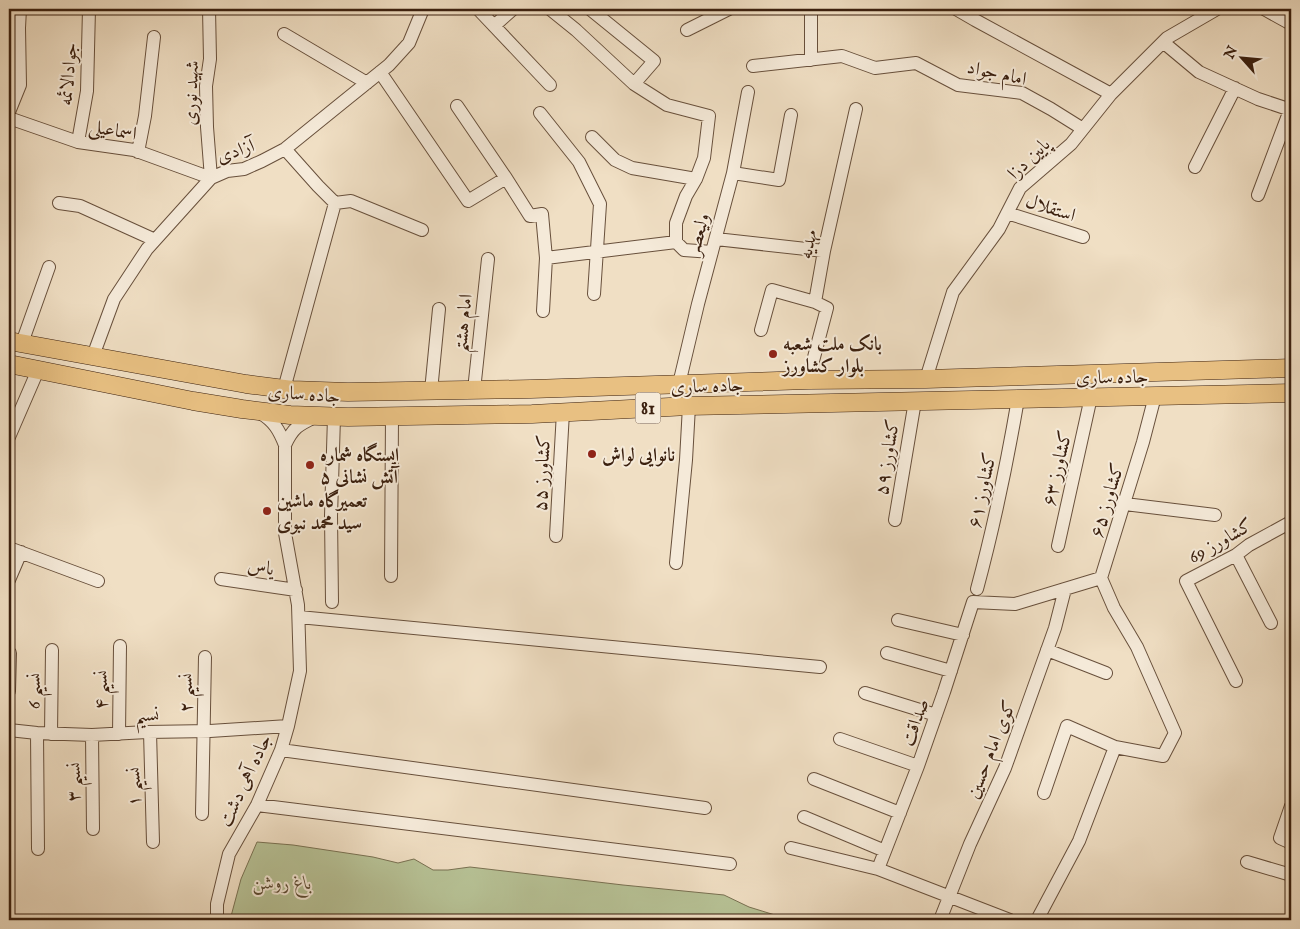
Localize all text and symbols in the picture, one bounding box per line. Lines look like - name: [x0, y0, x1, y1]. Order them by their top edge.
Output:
- north arrow: [1218, 32, 1268, 82]
- street label: جوادالائمه: [54, 41, 84, 107]
- text: N: [1220, 43, 1242, 63]
- street label: امام جواد: [964, 56, 1029, 95]
- street label: شهید نوری: [179, 60, 205, 126]
- street label: اسماعیلی: [87, 115, 138, 148]
- street label: پایین دزا: [1003, 132, 1057, 186]
- street label: آزادی: [213, 134, 260, 170]
- street label: استقلال: [1022, 190, 1078, 228]
- street label: ولیعصر: [681, 211, 716, 260]
- street label: مهدیه: [794, 227, 824, 261]
- street label: امام هشتم: [449, 293, 485, 354]
- place label: بانک ملت شعبه بلوار کشاورز: [781, 333, 882, 379]
- marker: بانک ملت شعبه بلوار کشاورز: [767, 348, 779, 360]
- street label: جاده ساری: [1075, 365, 1149, 391]
- street label: جاده ساری: [670, 374, 744, 400]
- street label: جاده ساری: [267, 380, 341, 410]
- road number: 81: [636, 392, 660, 423]
- street label: کشاورز ۵۹: [870, 418, 906, 497]
- street label: کشاورز ۶۳: [1038, 428, 1078, 509]
- street label: کشاورز ۵۵: [529, 434, 557, 512]
- place label: ایستگاه شماره ۵ آتش نشانی: [320, 442, 401, 490]
- place label: نانوایی لواش: [602, 444, 676, 468]
- marker: نانوایی لواش: [586, 448, 598, 460]
- street label: کشاورز ۶۱: [963, 450, 1003, 530]
- marker: ایستگاه شماره ۵ آتش نشانی: [304, 459, 316, 471]
- street label: کشاورز ۶۵: [1085, 460, 1131, 541]
- place label: تعمیرگاه ماشین سید محمد نبوی: [277, 489, 367, 536]
- marker: تعمیرگاه ماشین سید محمد نبوی: [261, 505, 273, 517]
- street label: کشاورز 69: [1184, 514, 1258, 570]
- street label: یاس: [246, 554, 277, 582]
- street label: نسیم ۴: [90, 670, 120, 710]
- street label: نسیم 6: [23, 673, 53, 710]
- street label: نسیم ۲: [175, 673, 205, 713]
- street label: صداقت: [896, 696, 935, 750]
- street label: کوی امام حسین: [961, 697, 1025, 804]
- street label: نسیم: [135, 704, 160, 734]
- street label: جاده آهی دشت: [214, 731, 278, 831]
- street label: نسیم ۳: [63, 762, 93, 802]
- street label: نسیم ۱: [123, 767, 153, 807]
- park label: باغ روشن: [252, 872, 312, 898]

